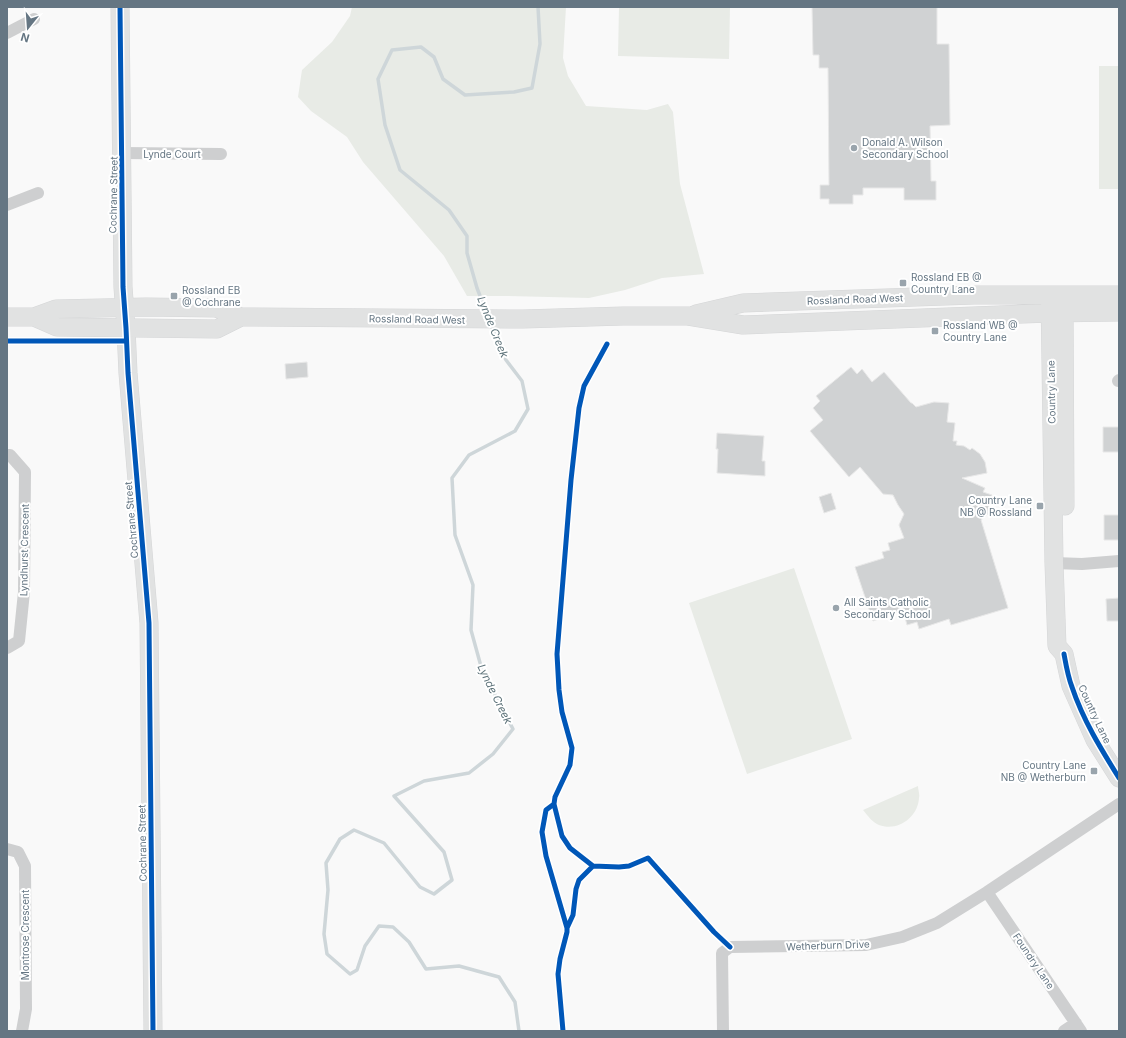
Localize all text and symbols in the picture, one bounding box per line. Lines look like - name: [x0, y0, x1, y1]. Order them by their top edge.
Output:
- north arrow: [8, 8, 48, 48]
- text: N: [19, 30, 31, 45]
- place label: Donald A. Wilson Secondary School: [862, 136, 948, 160]
- marker: Donald A. Wilson Secondary School: [849, 143, 859, 153]
- street label: Lynde Court: [143, 148, 202, 160]
- street label: Cochrane Street: [106, 156, 120, 234]
- place label: Rossland EB @ Country Lane: [911, 271, 982, 295]
- marker: Rossland EB @ Country Lane: [898, 278, 908, 288]
- place label: Rossland EB @ Cochrane: [182, 284, 241, 308]
- marker: Rossland EB @ Cochrane: [169, 291, 179, 301]
- street label: Rossland Road West: [807, 291, 904, 307]
- water label: Lynde Creek: [474, 294, 512, 361]
- street label: Rossland Road West: [369, 312, 466, 326]
- place label: Rossland WB @ Country Lane: [943, 319, 1018, 343]
- marker: Rossland WB @ Country Lane: [930, 326, 940, 336]
- street label: Country Lane: [1044, 360, 1058, 424]
- street label: Cochrane Street: [122, 480, 140, 559]
- place label: Country Lane NB @ Rossland: [960, 494, 1032, 518]
- marker: Country Lane NB @ Rossland: [1035, 501, 1045, 511]
- street label: Lyndhurst Crescent: [17, 503, 31, 596]
- place label: All Saints Catholic Secondary School: [844, 596, 930, 620]
- marker: All Saints Catholic Secondary School: [831, 603, 841, 613]
- water label: Lynde Creek: [474, 662, 516, 727]
- street label: Country Lane: [1076, 683, 1114, 746]
- place label: Country Lane NB @ Wetherburn: [1001, 759, 1086, 783]
- marker: Country Lane NB @ Wetherburn: [1089, 766, 1099, 776]
- street label: Cochrane Street: [135, 804, 149, 882]
- street label: Montrose Crescent: [19, 889, 31, 980]
- street label: Foundry Lane: [1011, 931, 1057, 991]
- street label: Wetherburn Drive: [786, 938, 870, 952]

